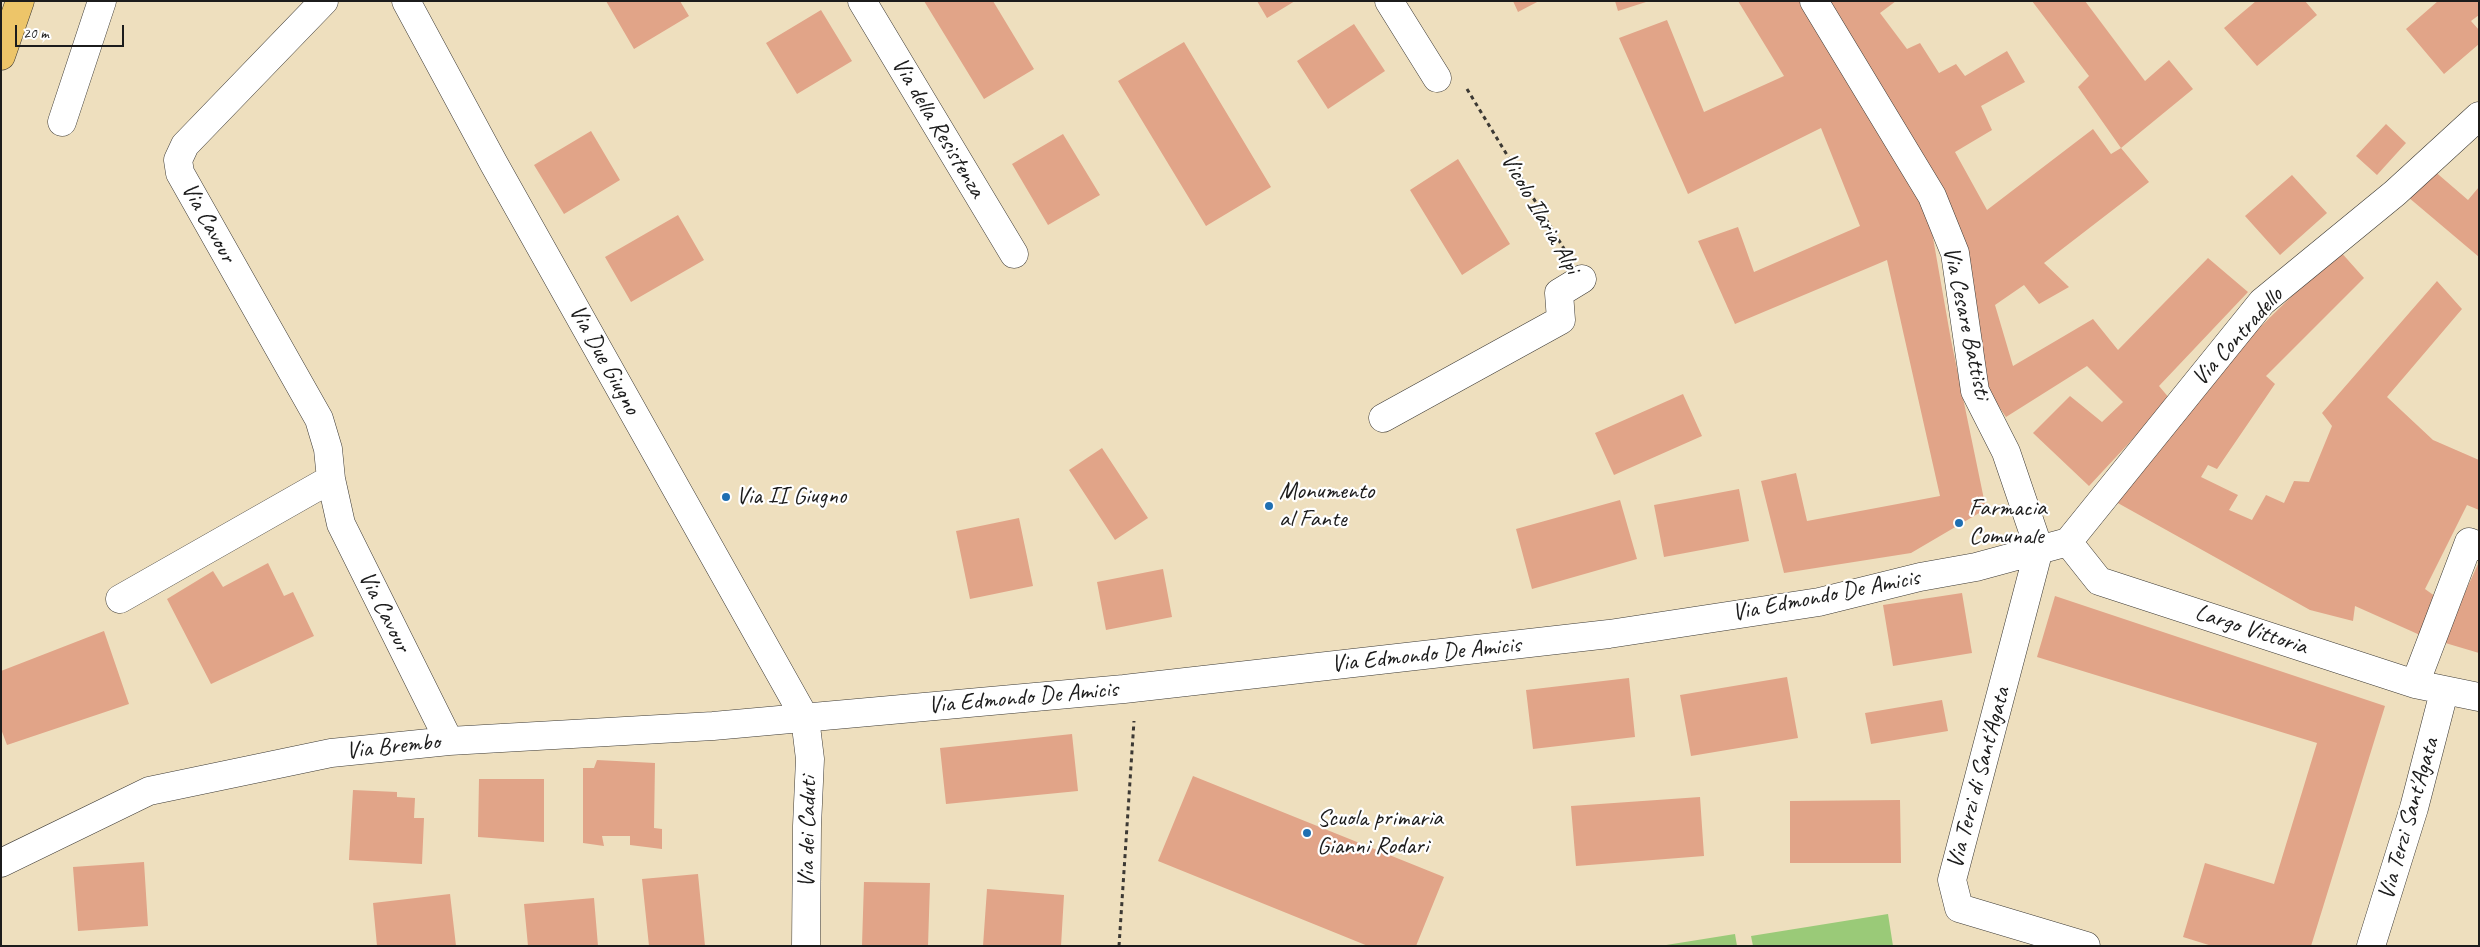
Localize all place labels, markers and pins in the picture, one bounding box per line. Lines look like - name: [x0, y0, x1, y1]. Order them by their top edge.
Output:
- place label: Monumento al Fante: [1279, 478, 1374, 534]
- place label: Via II Giugno: [736, 483, 846, 511]
- marker: Via II Giugno: [720, 491, 732, 503]
- place label: Farmacia Comunale: [1969, 495, 2047, 551]
- marker: Monumento al Fante: [1263, 500, 1275, 512]
- marker: Farmacia Comunale: [1953, 517, 1965, 529]
- place label: Scuola primaria Gianni Rodari: [1317, 805, 1443, 861]
- marker: Scuola primaria Gianni Rodari: [1301, 827, 1313, 839]

